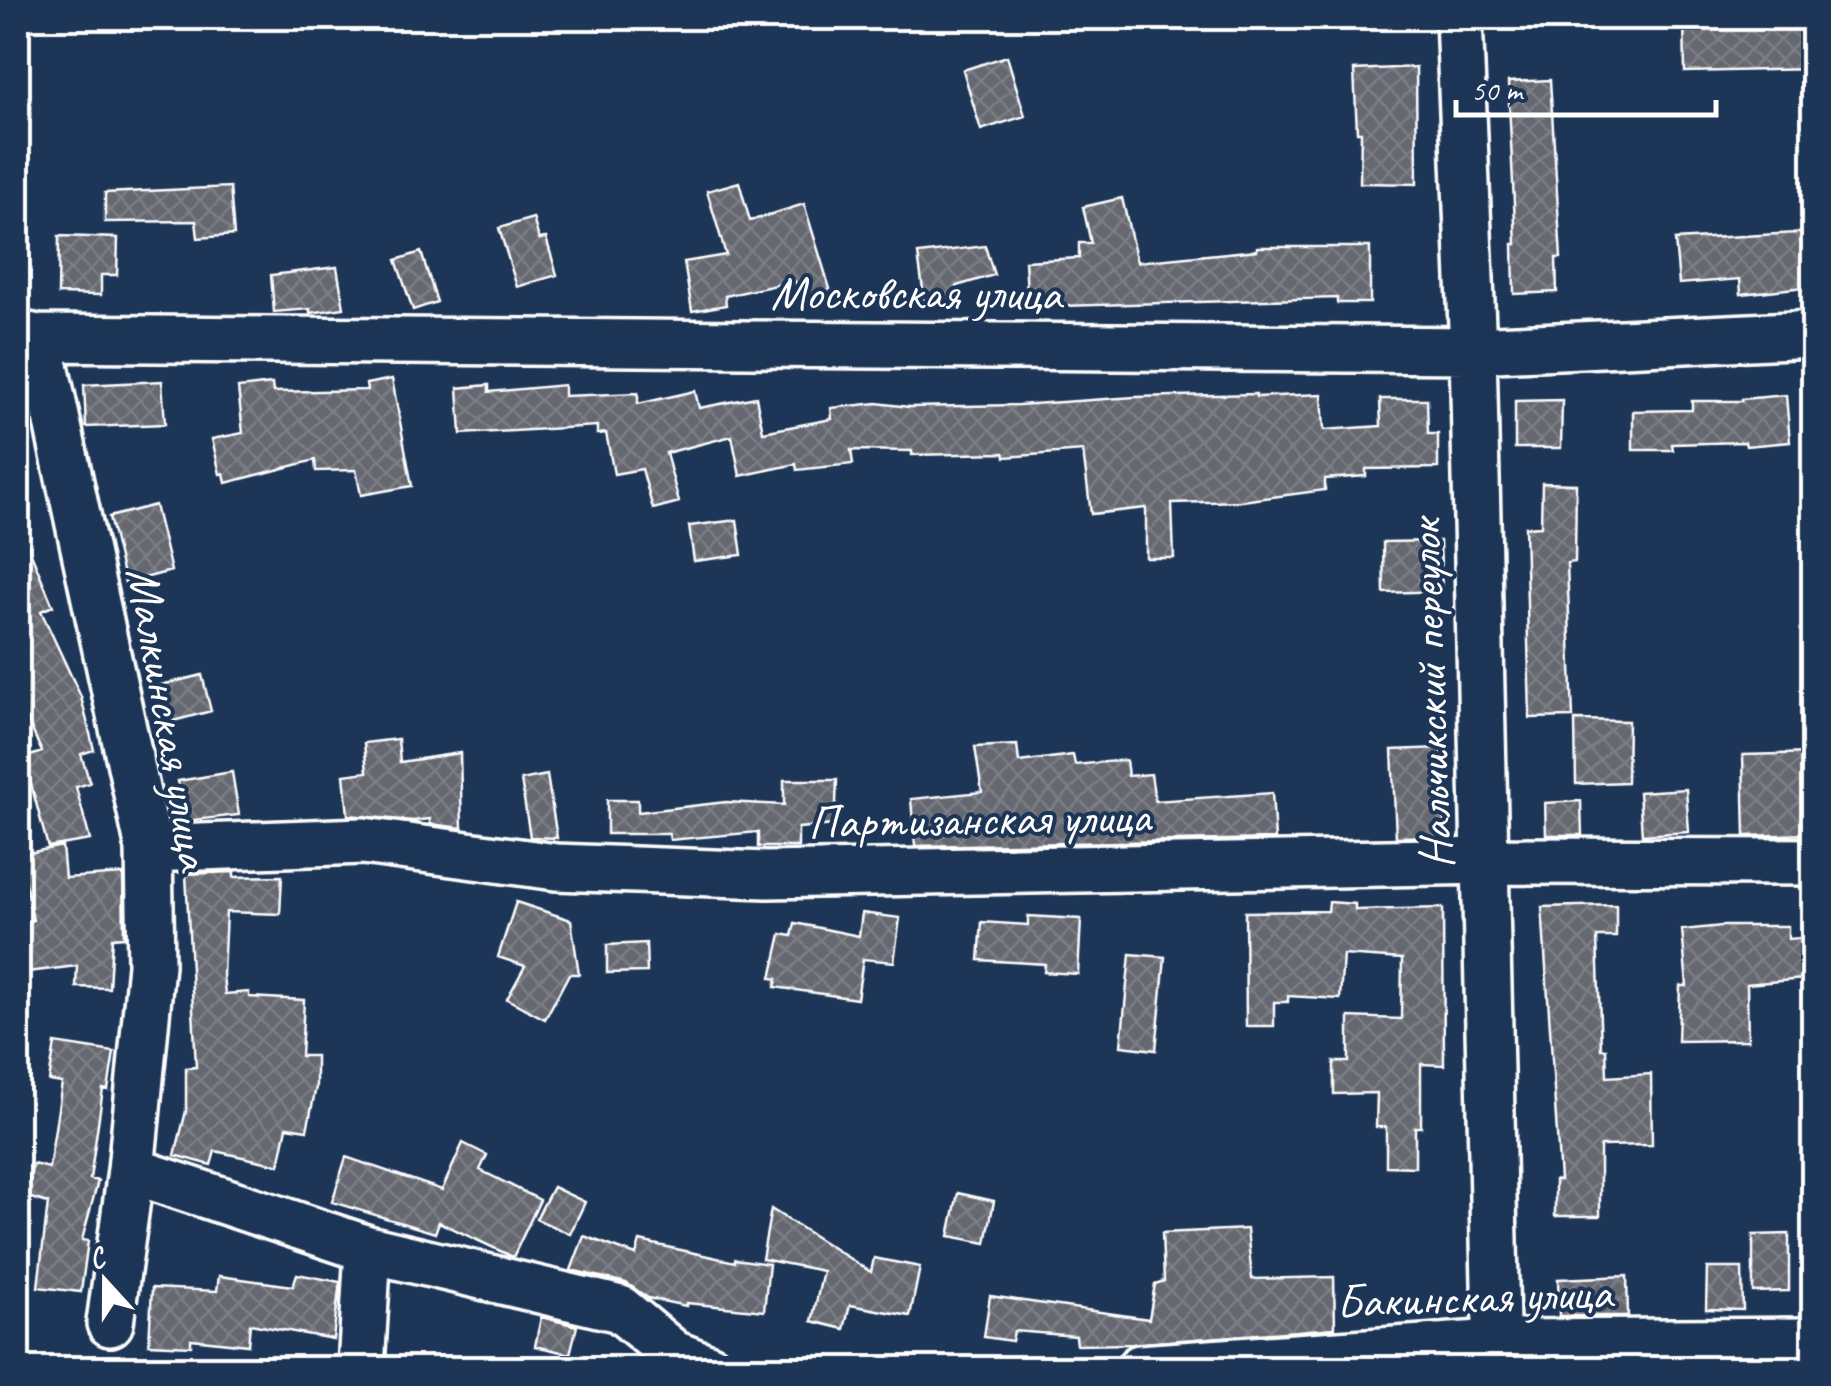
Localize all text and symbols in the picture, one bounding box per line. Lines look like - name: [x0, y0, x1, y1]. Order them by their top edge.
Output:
- scale bar: [1456, 55, 1716, 117]
- text: 50 m: [1471, 71, 1524, 109]
- street label: Московская улица: [771, 263, 1064, 323]
- street label: Нальчикский переулок: [1394, 514, 1466, 870]
- street label: Малкинская улица: [113, 562, 226, 877]
- street label: Партизанская улица: [807, 786, 1153, 852]
- north arrow: [55, 1231, 155, 1331]
- text: С: [84, 1238, 112, 1277]
- street label: Бакинская улица: [1335, 1262, 1616, 1332]

